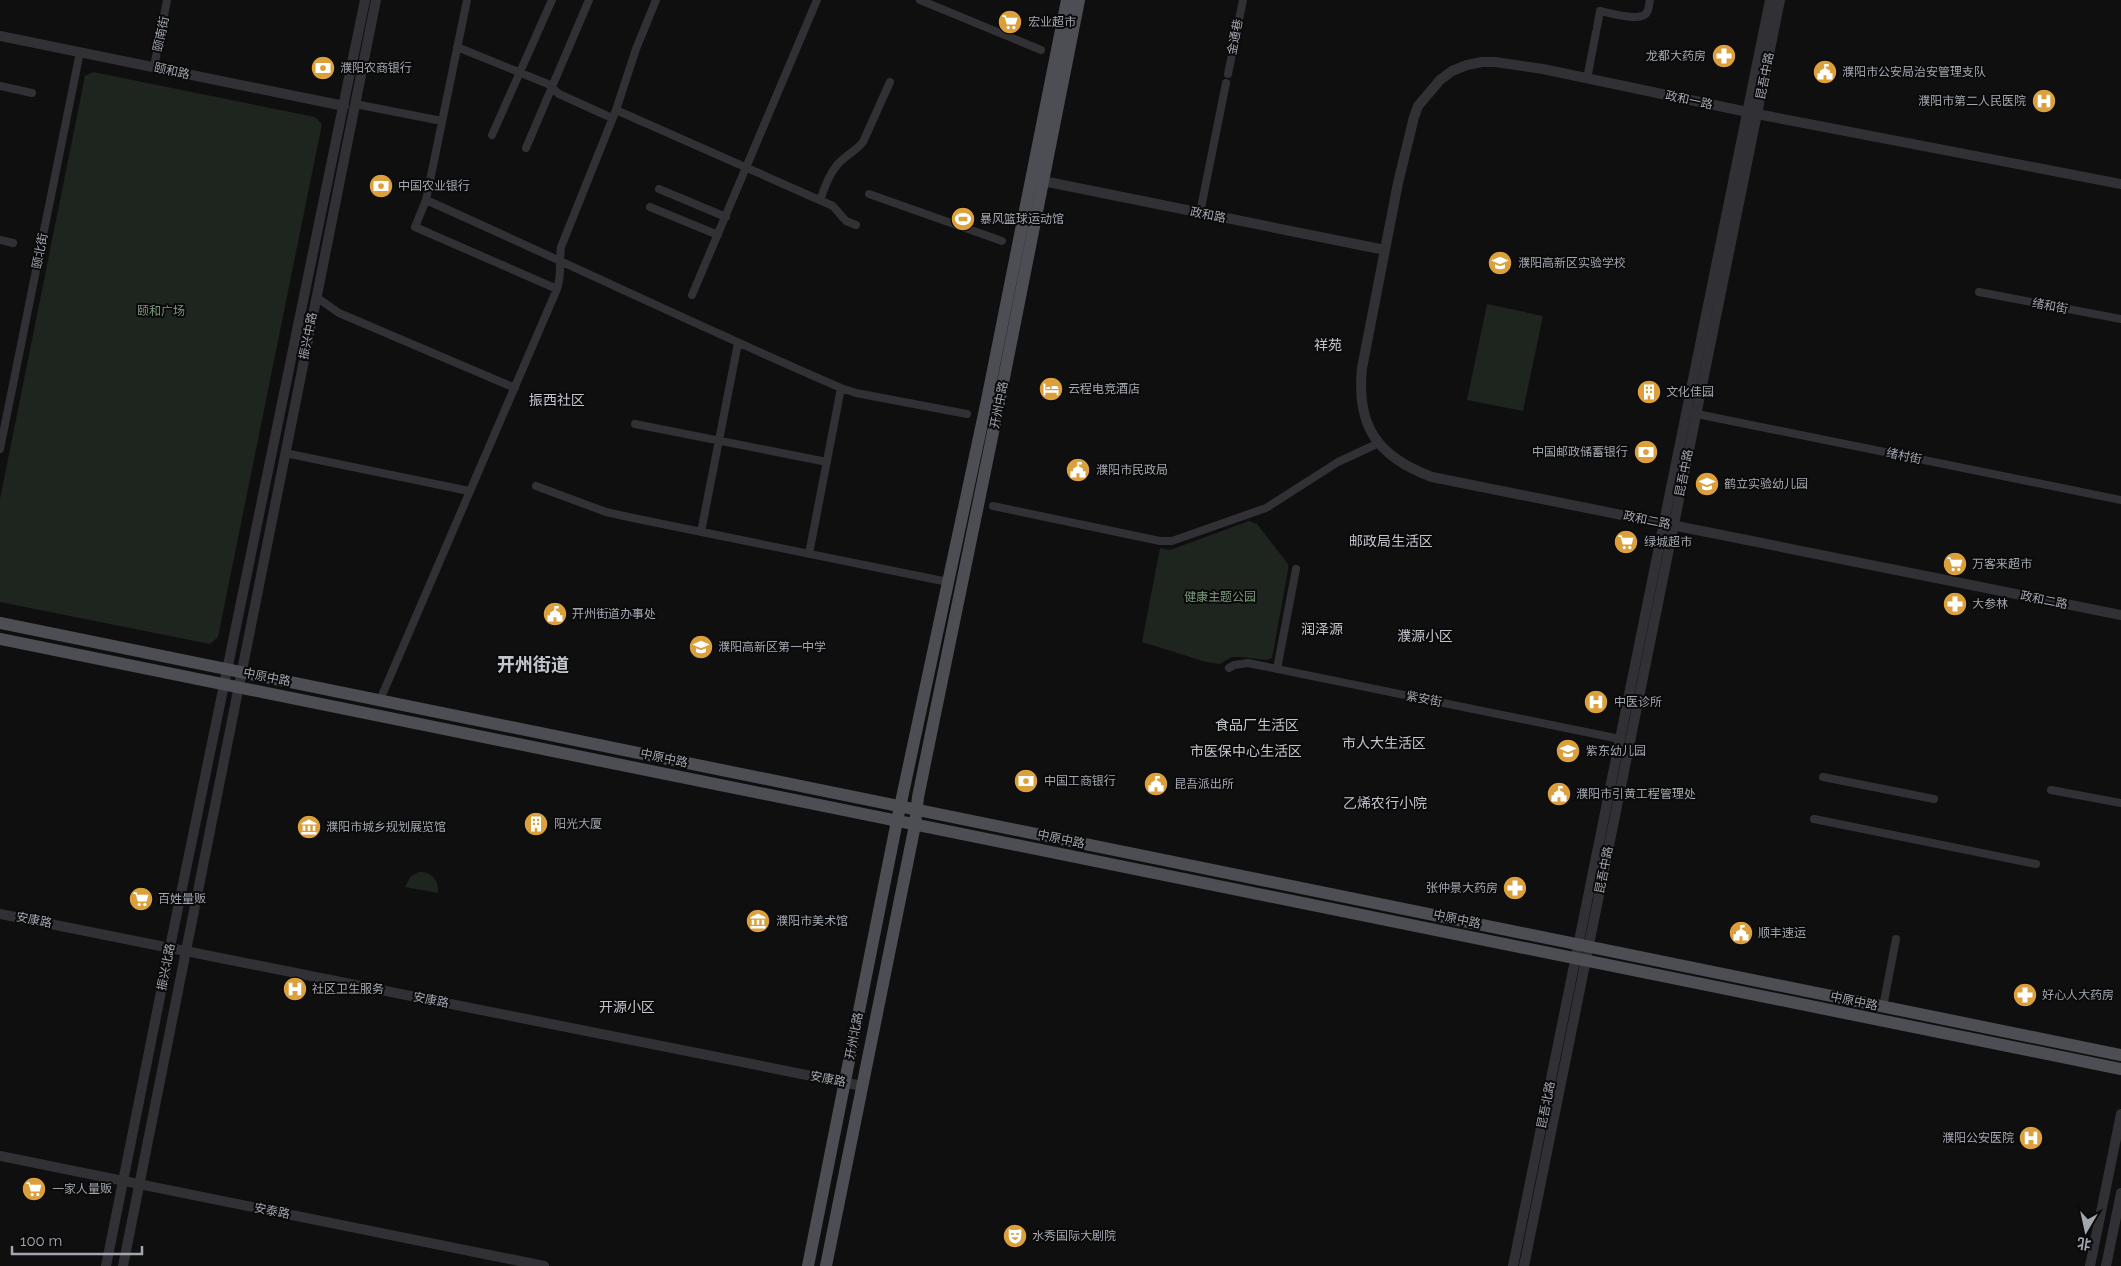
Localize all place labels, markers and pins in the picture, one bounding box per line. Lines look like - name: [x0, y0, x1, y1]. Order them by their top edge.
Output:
- supermarket icon: 宏业超市: [997, 9, 1023, 35]
- place label: 宏业超市: [1028, 15, 1076, 29]
- pharmacy icon: 龙都大药房: [1711, 43, 1737, 69]
- place label: 龙都大药房: [1646, 49, 1706, 63]
- bank icon: 濮阳农商银行: [310, 55, 336, 81]
- public building icon: 濮阳市公安局治安管理支队: [1812, 59, 1838, 85]
- place label: 濮阳农商银行: [340, 61, 412, 75]
- place label: 濮阳市公安局治安管理支队: [1842, 65, 1986, 79]
- hospital icon: 濮阳市第二人民医院: [2031, 88, 2057, 114]
- place label: 濮阳市第二人民医院: [1918, 94, 2026, 108]
- bank icon: 中国农业银行: [368, 173, 394, 199]
- place label: 中国农业银行: [398, 179, 470, 193]
- sports icon: 暴风篮球运动馆: [950, 206, 976, 232]
- place label: 暴风篮球运动馆: [980, 212, 1064, 226]
- school or university icon: 濮阳高新区实验学校: [1487, 250, 1513, 276]
- place label: 濮阳高新区实验学校: [1518, 256, 1626, 270]
- hotel icon: 云程电竞酒店: [1038, 376, 1064, 402]
- building icon: 文化佳园: [1636, 379, 1662, 405]
- place label: 云程电竞酒店: [1068, 382, 1140, 396]
- place label: 文化佳园: [1666, 385, 1714, 399]
- bank icon: 中国邮政储蓄银行: [1633, 439, 1659, 465]
- place label: 中国邮政储蓄银行: [1532, 445, 1628, 459]
- public building icon: 濮阳市民政局: [1065, 457, 1091, 483]
- place label: 濮阳市民政局: [1096, 463, 1168, 477]
- school or university icon: 鹤立实验幼儿园: [1694, 471, 1720, 497]
- place label: 鹤立实验幼儿园: [1724, 477, 1808, 491]
- supermarket icon: 绿城超市: [1613, 529, 1639, 555]
- place label: 绿城超市: [1644, 535, 1692, 549]
- supermarket icon: 万客来超市: [1942, 551, 1968, 577]
- place label: 万客来超市: [1972, 557, 2032, 571]
- pharmacy icon: 大参林: [1942, 591, 1968, 617]
- place label: 大参林: [1972, 597, 2008, 611]
- public building icon: 开州街道办事处: [542, 601, 568, 627]
- place label: 开州街道办事处: [572, 607, 656, 621]
- school or university icon: 濮阳高新区第一中学: [688, 634, 714, 660]
- place label: 濮阳高新区第一中学: [718, 640, 826, 654]
- hospital icon: 中医诊所: [1583, 689, 1609, 715]
- place label: 中医诊所: [1614, 695, 1662, 709]
- school or university icon: 紫东幼儿园: [1555, 738, 1581, 764]
- place label: 紫东幼儿园: [1586, 744, 1646, 758]
- bank icon: 中国工商银行: [1013, 768, 1039, 794]
- public building icon: 昆吾派出所: [1143, 771, 1169, 797]
- place label: 中国工商银行: [1044, 774, 1116, 788]
- place label: 昆吾派出所: [1174, 777, 1234, 791]
- public building icon: 濮阳市引黄工程管理处: [1546, 781, 1572, 807]
- place label: 濮阳市引黄工程管理处: [1576, 787, 1696, 801]
- building icon: 阳光大厦: [523, 811, 549, 837]
- museum icon: 濮阳市城乡规划展览馆: [296, 814, 322, 840]
- place label: 阳光大厦: [554, 817, 602, 831]
- place label: 濮阳市城乡规划展览馆: [326, 820, 446, 834]
- pharmacy icon: 张仲景大药房: [1502, 875, 1528, 901]
- place label: 张仲景大药房: [1426, 881, 1498, 895]
- supermarket icon: 百姓量贩: [128, 886, 154, 912]
- place label: 百姓量贩: [158, 892, 206, 906]
- museum icon: 濮阳市美术馆: [745, 908, 771, 934]
- place label: 濮阳市美术馆: [776, 914, 848, 928]
- public building icon: 顺丰速运: [1728, 920, 1754, 946]
- place label: 顺丰速运: [1758, 926, 1806, 940]
- hospital icon: 社区卫生服务: [282, 976, 308, 1002]
- place label: 社区卫生服务: [312, 982, 384, 996]
- pharmacy icon: 好心人大药房: [2012, 982, 2038, 1008]
- place label: 好心人大药房: [2042, 988, 2114, 1002]
- hospital icon: 濮阳公安医院: [2018, 1125, 2044, 1151]
- place label: 濮阳公安医院: [1942, 1131, 2014, 1145]
- supermarket icon: 一家人量贩: [21, 1176, 47, 1202]
- place label: 一家人量贩: [52, 1182, 112, 1196]
- theatre icon: 水秀国际大剧院: [1002, 1223, 1028, 1249]
- place label: 水秀国际大剧院: [1032, 1229, 1116, 1243]

